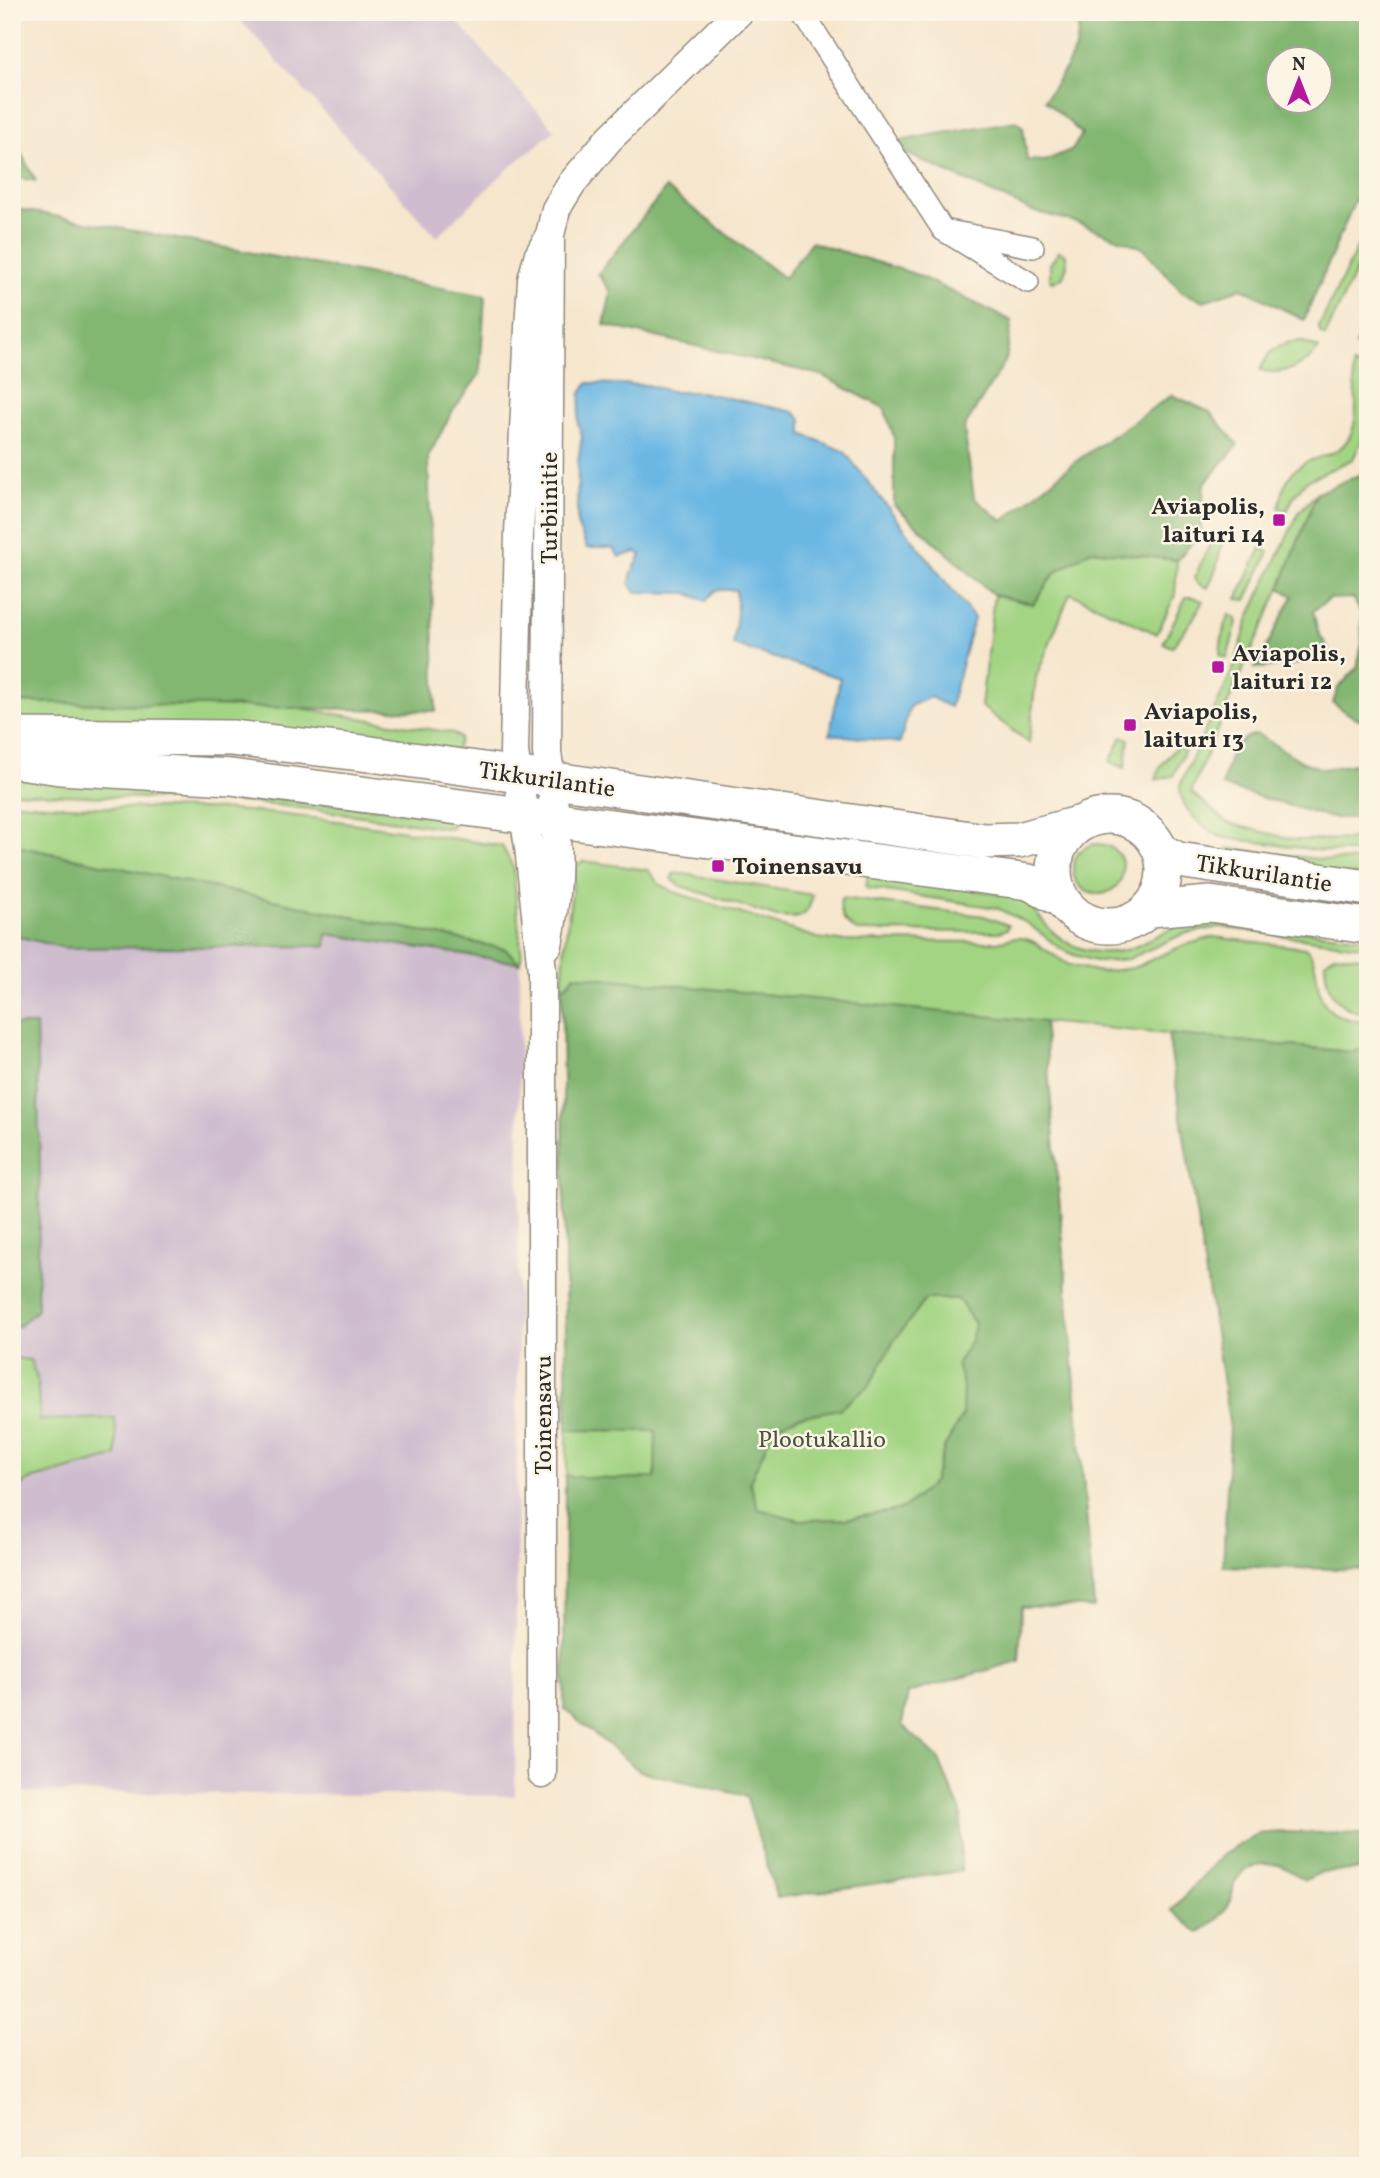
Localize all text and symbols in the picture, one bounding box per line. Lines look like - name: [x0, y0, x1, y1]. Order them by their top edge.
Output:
- north arrow: [1264, 46, 1334, 116]
- text: N: [1292, 52, 1306, 78]
- street label: Turbiinitie: [534, 452, 568, 564]
- place label: Aviapolis, laituri 14: [1151, 491, 1265, 553]
- marker: Aviapolis, laituri 14: [1271, 512, 1287, 528]
- place label: Aviapolis, laituri 12: [1232, 638, 1346, 700]
- marker: Aviapolis, laituri 12: [1210, 659, 1226, 675]
- place label: Aviapolis, laituri 13: [1144, 696, 1258, 758]
- marker: Aviapolis, laituri 13: [1122, 717, 1138, 733]
- street label: Tikkurilantie: [476, 755, 617, 807]
- street label: Tikkurilantie: [1193, 847, 1334, 903]
- place label: Toinensavu: [732, 851, 863, 885]
- marker: Toinensavu: [710, 858, 726, 874]
- street label: Toinensavu: [528, 1355, 562, 1475]
- park label: Plootukallio: [758, 1424, 886, 1458]

